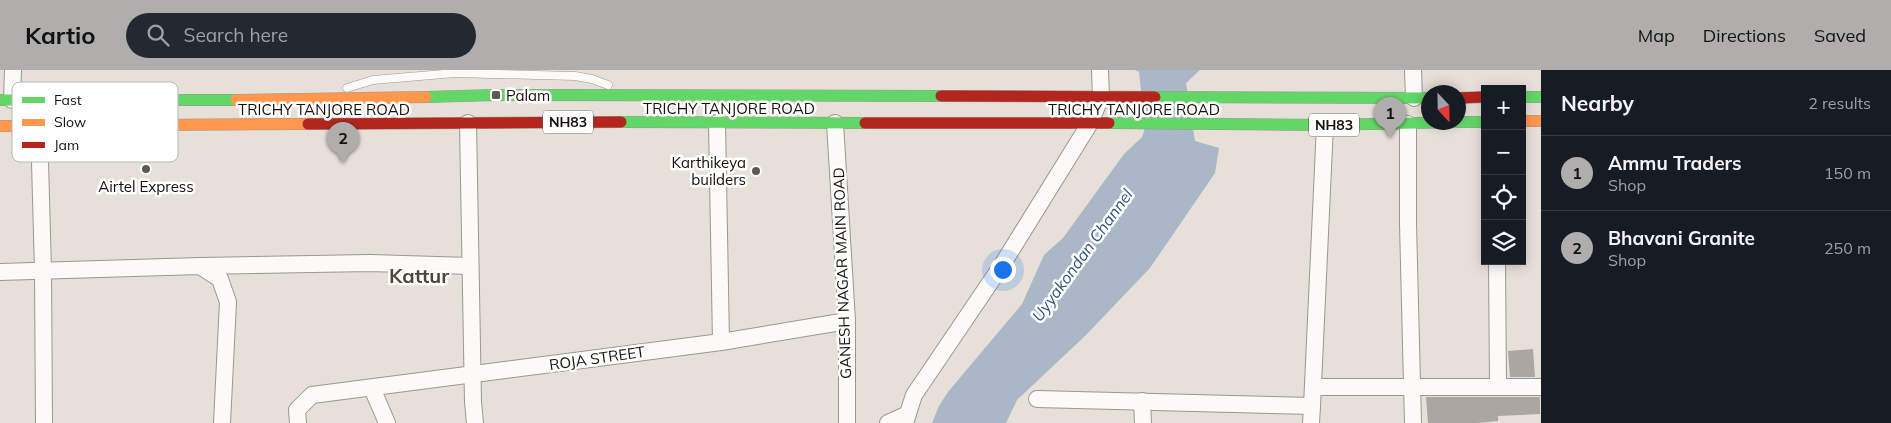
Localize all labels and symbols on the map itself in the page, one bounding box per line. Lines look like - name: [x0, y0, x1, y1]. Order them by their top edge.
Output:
- legend: [12, 82, 178, 162]
- north arrow: [1421, 85, 1466, 130]
- place label: Palam: [506, 86, 550, 105]
- marker: Palam: [490, 89, 502, 101]
- text: Fast: [54, 91, 82, 109]
- pin: 1: [1374, 97, 1406, 138]
- street label: TRICHY TANJORE ROAD: [643, 99, 815, 118]
- street label: TRICHY TANJORE ROAD: [238, 100, 410, 119]
- street label: TRICHY TANJORE ROAD: [1048, 100, 1220, 119]
- road number: NH83: [543, 111, 593, 134]
- text: Slow: [54, 113, 86, 131]
- road number: NH83: [1309, 114, 1359, 136]
- pin: 2: [327, 122, 359, 163]
- text: Jam: [54, 136, 79, 154]
- place label: Karthikeya builders: [672, 153, 746, 189]
- marker: Airtel Express: [140, 163, 152, 175]
- marker: Karthikeya builders: [750, 165, 762, 177]
- street label: GANESH NAGAR MAIN ROAD: [829, 167, 855, 379]
- place label: Airtel Express: [98, 177, 194, 196]
- water label: Uyyakondan Channel: [1027, 185, 1137, 325]
- your location: [990, 257, 1016, 283]
- district label: Kattur: [389, 263, 449, 288]
- street label: ROJA STREET: [548, 342, 646, 374]

